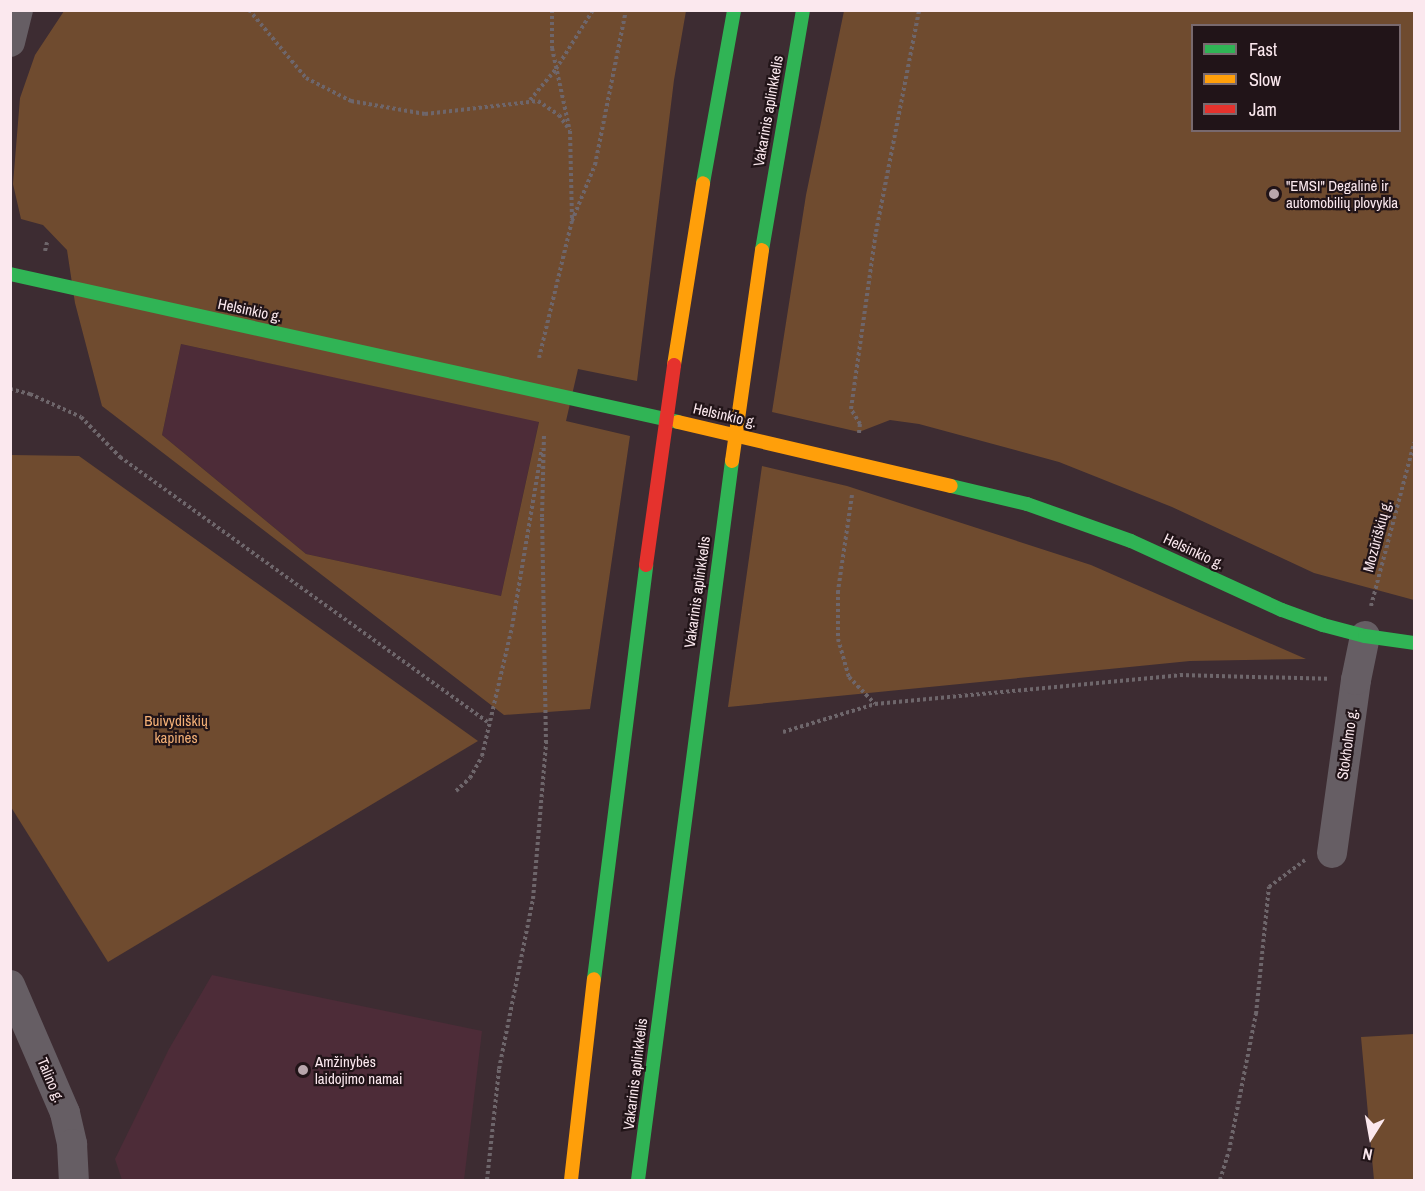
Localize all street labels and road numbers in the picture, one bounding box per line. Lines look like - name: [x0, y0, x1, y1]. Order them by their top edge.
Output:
- street label: Vakarinis aplinkkelis: [749, 54, 787, 168]
- street label: Helsinkio g.: [216, 294, 284, 326]
- street label: Helsinkio g.: [691, 399, 759, 431]
- street label: Mozūriškių g.: [1359, 498, 1395, 574]
- street label: Helsinkio g.: [1161, 529, 1227, 573]
- street label: Vakarinis aplinkkelis: [680, 535, 714, 649]
- street label: Stokholmo g.: [1333, 707, 1361, 781]
- street label: Vakarinis aplinkkelis: [619, 1017, 651, 1131]
- street label: Talino g.: [34, 1055, 68, 1105]

